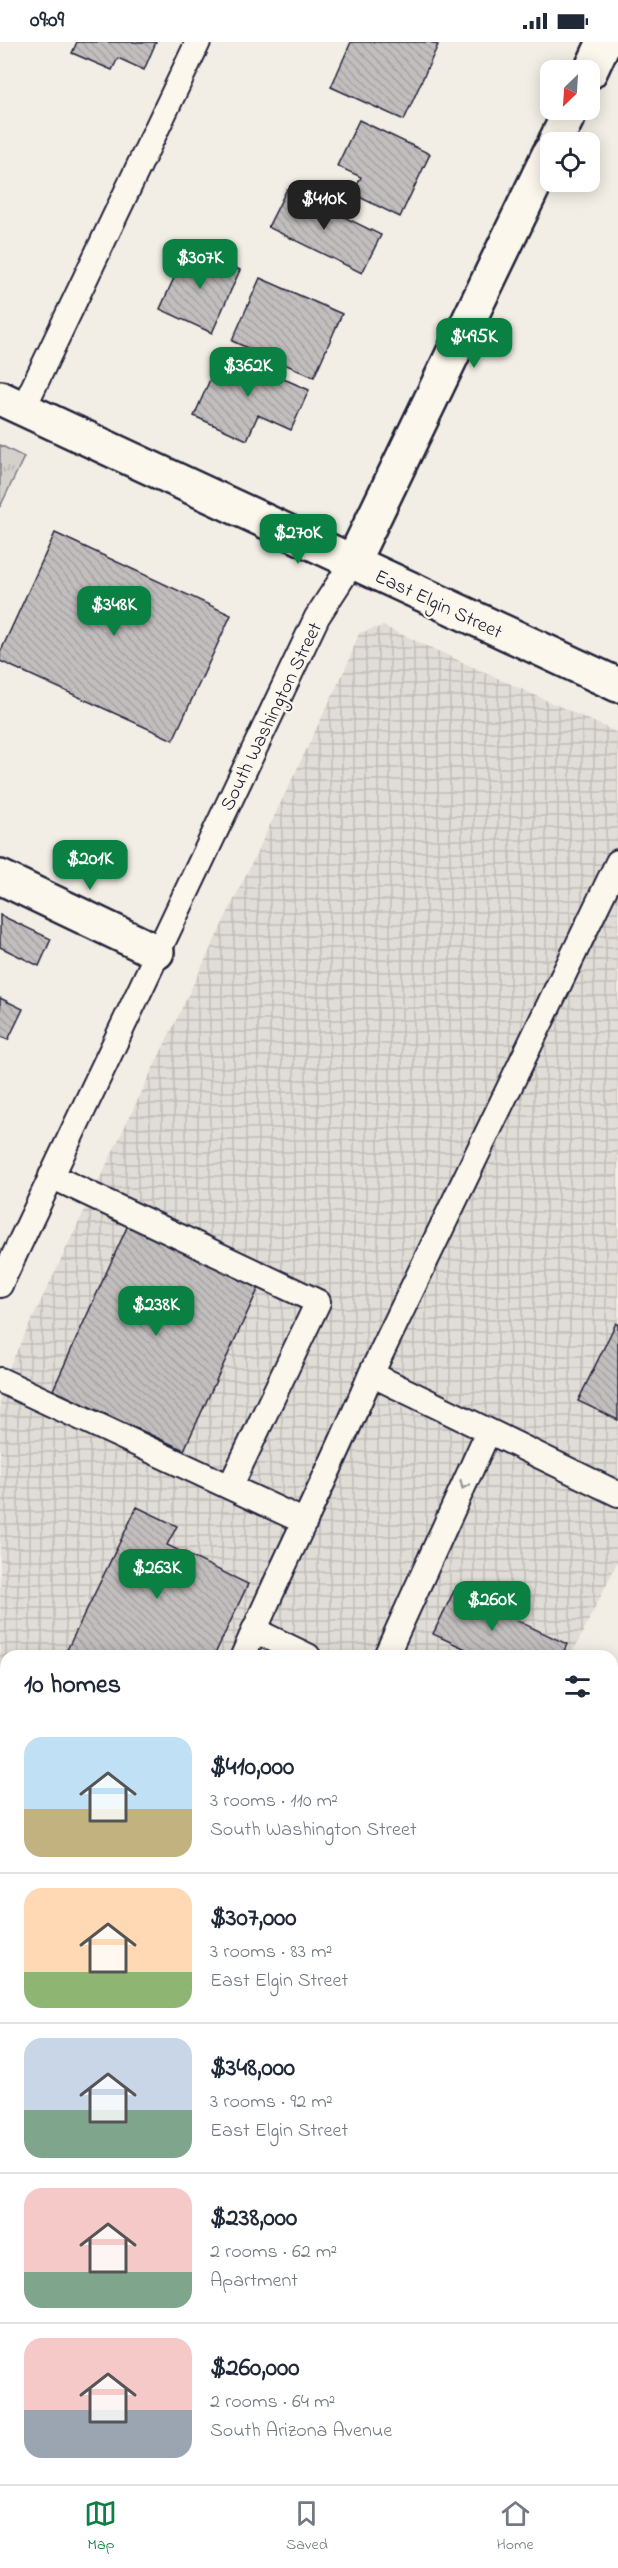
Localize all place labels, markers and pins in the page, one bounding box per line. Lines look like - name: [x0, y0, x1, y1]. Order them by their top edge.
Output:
- pin: $410K: [282, 180, 366, 231]
- pin: $307K: [158, 239, 242, 290]
- pin: $495K: [432, 318, 516, 369]
- pin: $362K: [206, 347, 290, 398]
- pin: $270K: [256, 514, 340, 565]
- pin: $348K: [72, 586, 156, 637]
- pin: $201K: [48, 840, 132, 891]
- pin: $238K: [114, 1286, 198, 1337]
- pin: $263K: [115, 1549, 199, 1600]
- pin: $260K: [450, 1581, 534, 1632]

